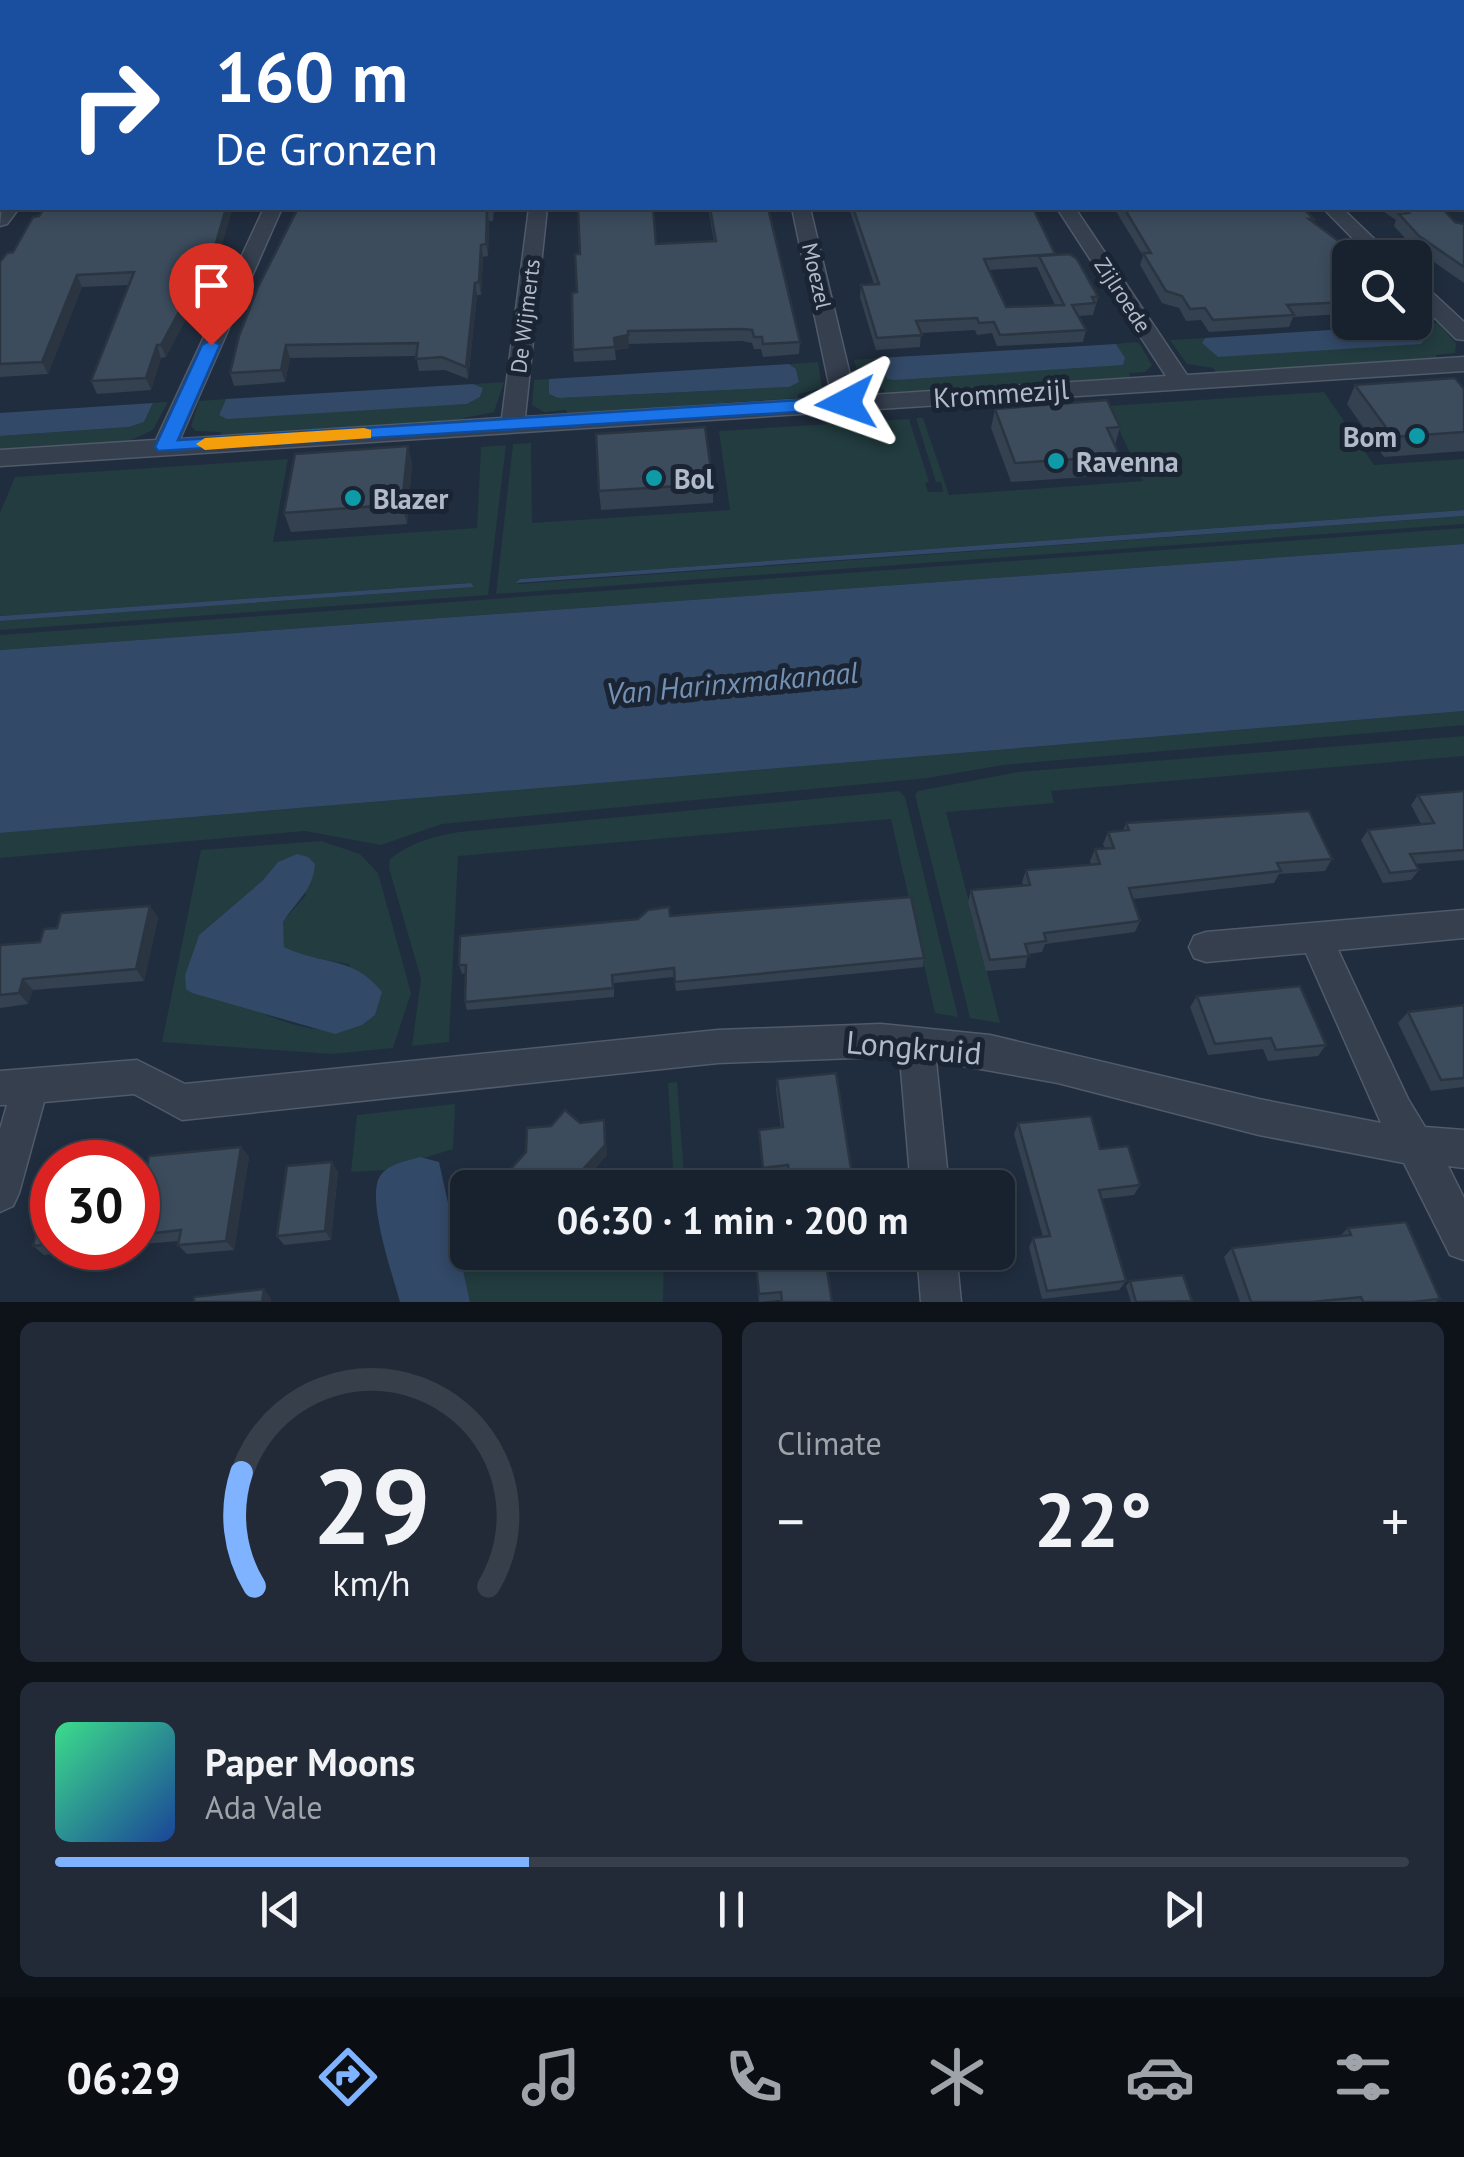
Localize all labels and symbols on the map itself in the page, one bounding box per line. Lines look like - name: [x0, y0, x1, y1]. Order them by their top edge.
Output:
- street label: Moezel: [796, 240, 838, 312]
- pin: [169, 243, 254, 346]
- street label: Zijlroede: [1088, 252, 1158, 338]
- street label: De Wijmerts: [504, 257, 546, 375]
- position arrow: [794, 351, 898, 455]
- street label: Krommezijl: [932, 370, 1070, 416]
- place label: Bom: [1343, 418, 1397, 455]
- marker: Bom: [1406, 425, 1428, 447]
- place label: Ravenna: [1076, 443, 1179, 480]
- marker: Ravenna: [1045, 450, 1067, 472]
- place label: Bol: [674, 460, 715, 497]
- marker: Bol: [643, 467, 665, 489]
- place label: Blazer: [373, 480, 448, 517]
- marker: Blazer: [342, 487, 364, 509]
- water label: Van Harinxmakanaal: [604, 652, 860, 712]
- street label: Longkruid: [845, 1020, 983, 1074]
- speed limit sign: 30: [30, 1140, 160, 1270]

